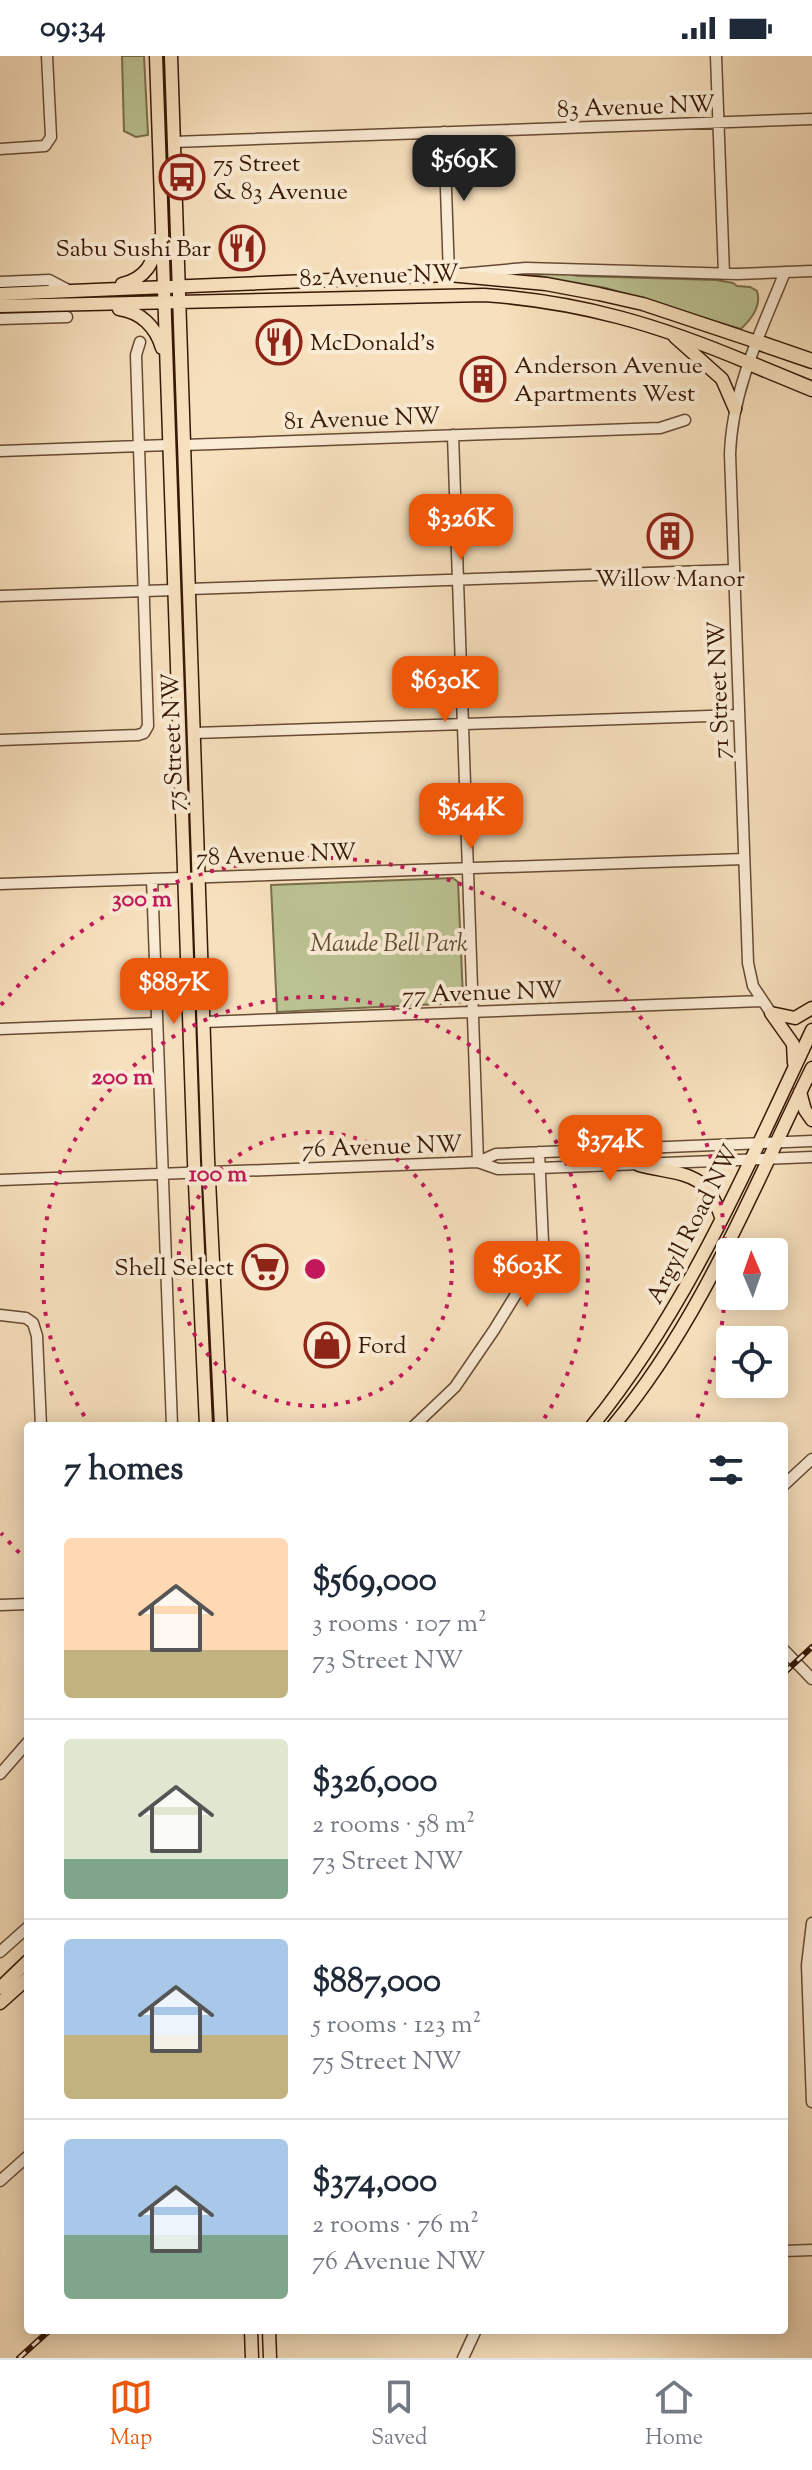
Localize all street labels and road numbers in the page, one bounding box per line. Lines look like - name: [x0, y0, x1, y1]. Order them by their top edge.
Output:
- street label: 83 Avenue NW: [557, 88, 716, 128]
- street label: 82 Avenue NW: [299, 257, 460, 297]
- street label: 81 Avenue NW: [283, 400, 441, 440]
- street label: 71 Street NW: [701, 620, 739, 760]
- street label: 75 Street NW: [155, 672, 193, 812]
- street label: 78 Avenue NW: [195, 836, 357, 876]
- street label: 77 Avenue NW: [401, 974, 563, 1014]
- street label: 76 Avenue NW: [301, 1128, 463, 1168]
- street label: Argyll Road NW: [639, 1139, 749, 1311]

